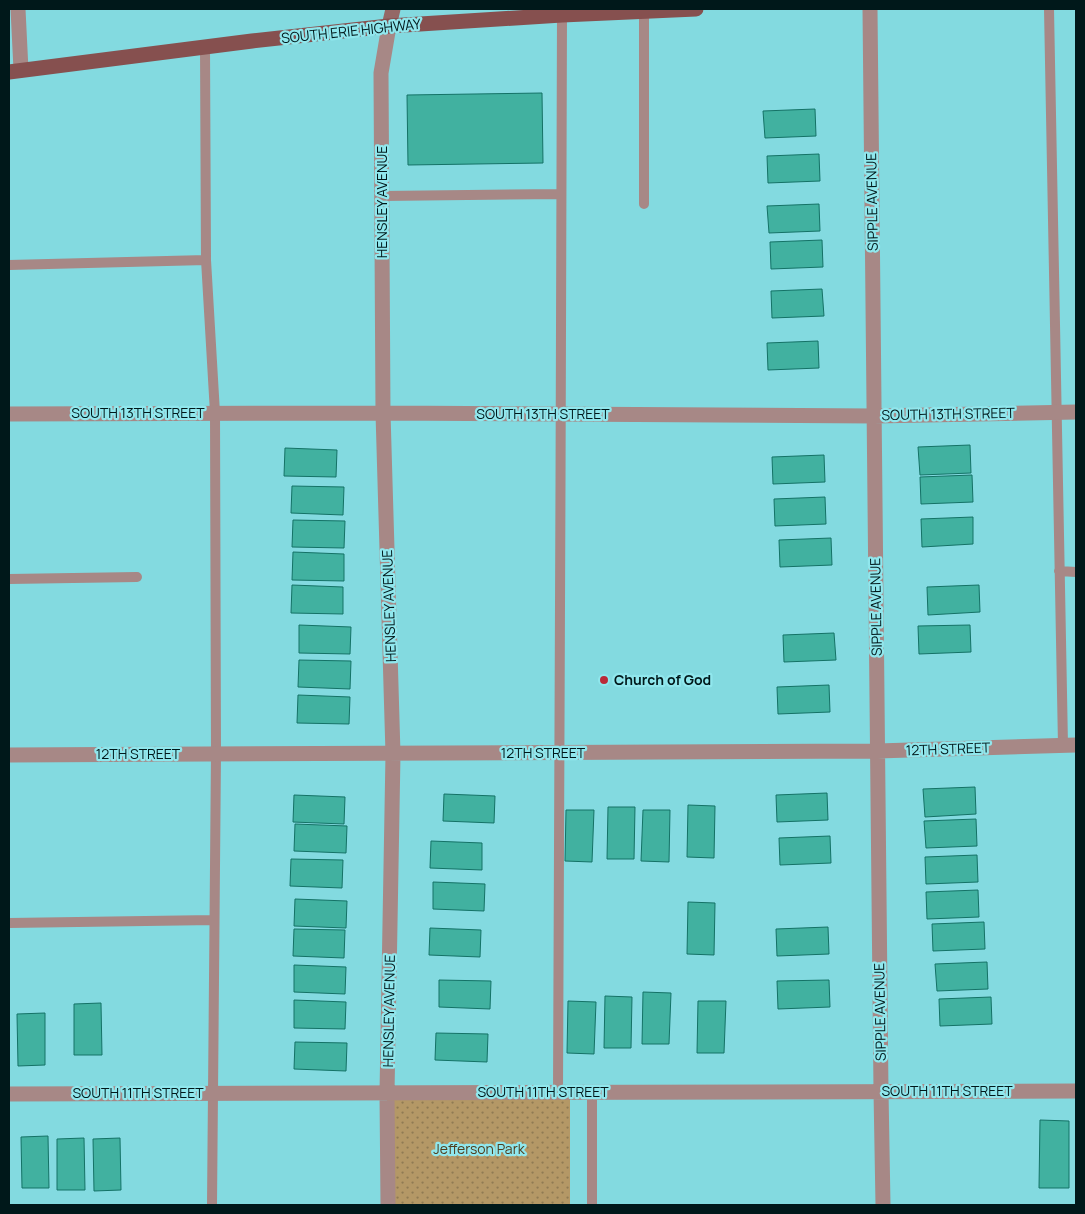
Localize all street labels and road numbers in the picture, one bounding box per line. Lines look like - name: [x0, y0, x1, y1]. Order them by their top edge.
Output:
- street label: SOUTH ERIE HIGHWAY: [280, 14, 422, 47]
- street label: HENSLEY AVENUE: [372, 146, 391, 258]
- street label: SIPPLE AVENUE: [861, 153, 882, 251]
- street label: SOUTH 13TH STREET: [71, 403, 205, 422]
- street label: SOUTH 13TH STREET: [881, 403, 1015, 424]
- street label: SOUTH 13TH STREET: [476, 404, 610, 423]
- street label: HENSLEY AVENUE: [377, 549, 400, 663]
- street label: SIPPLE AVENUE: [865, 558, 886, 656]
- street label: 12TH STREET: [906, 738, 991, 759]
- street label: 12TH STREET: [501, 743, 586, 762]
- street label: 12TH STREET: [96, 744, 181, 763]
- street label: HENSLEY AVENUE: [378, 954, 399, 1067]
- street label: SIPPLE AVENUE: [869, 963, 890, 1061]
- street label: SOUTH 11TH STREET: [881, 1081, 1013, 1100]
- street label: SOUTH 11TH STREET: [477, 1082, 609, 1101]
- street label: SOUTH 11TH STREET: [72, 1083, 204, 1102]

